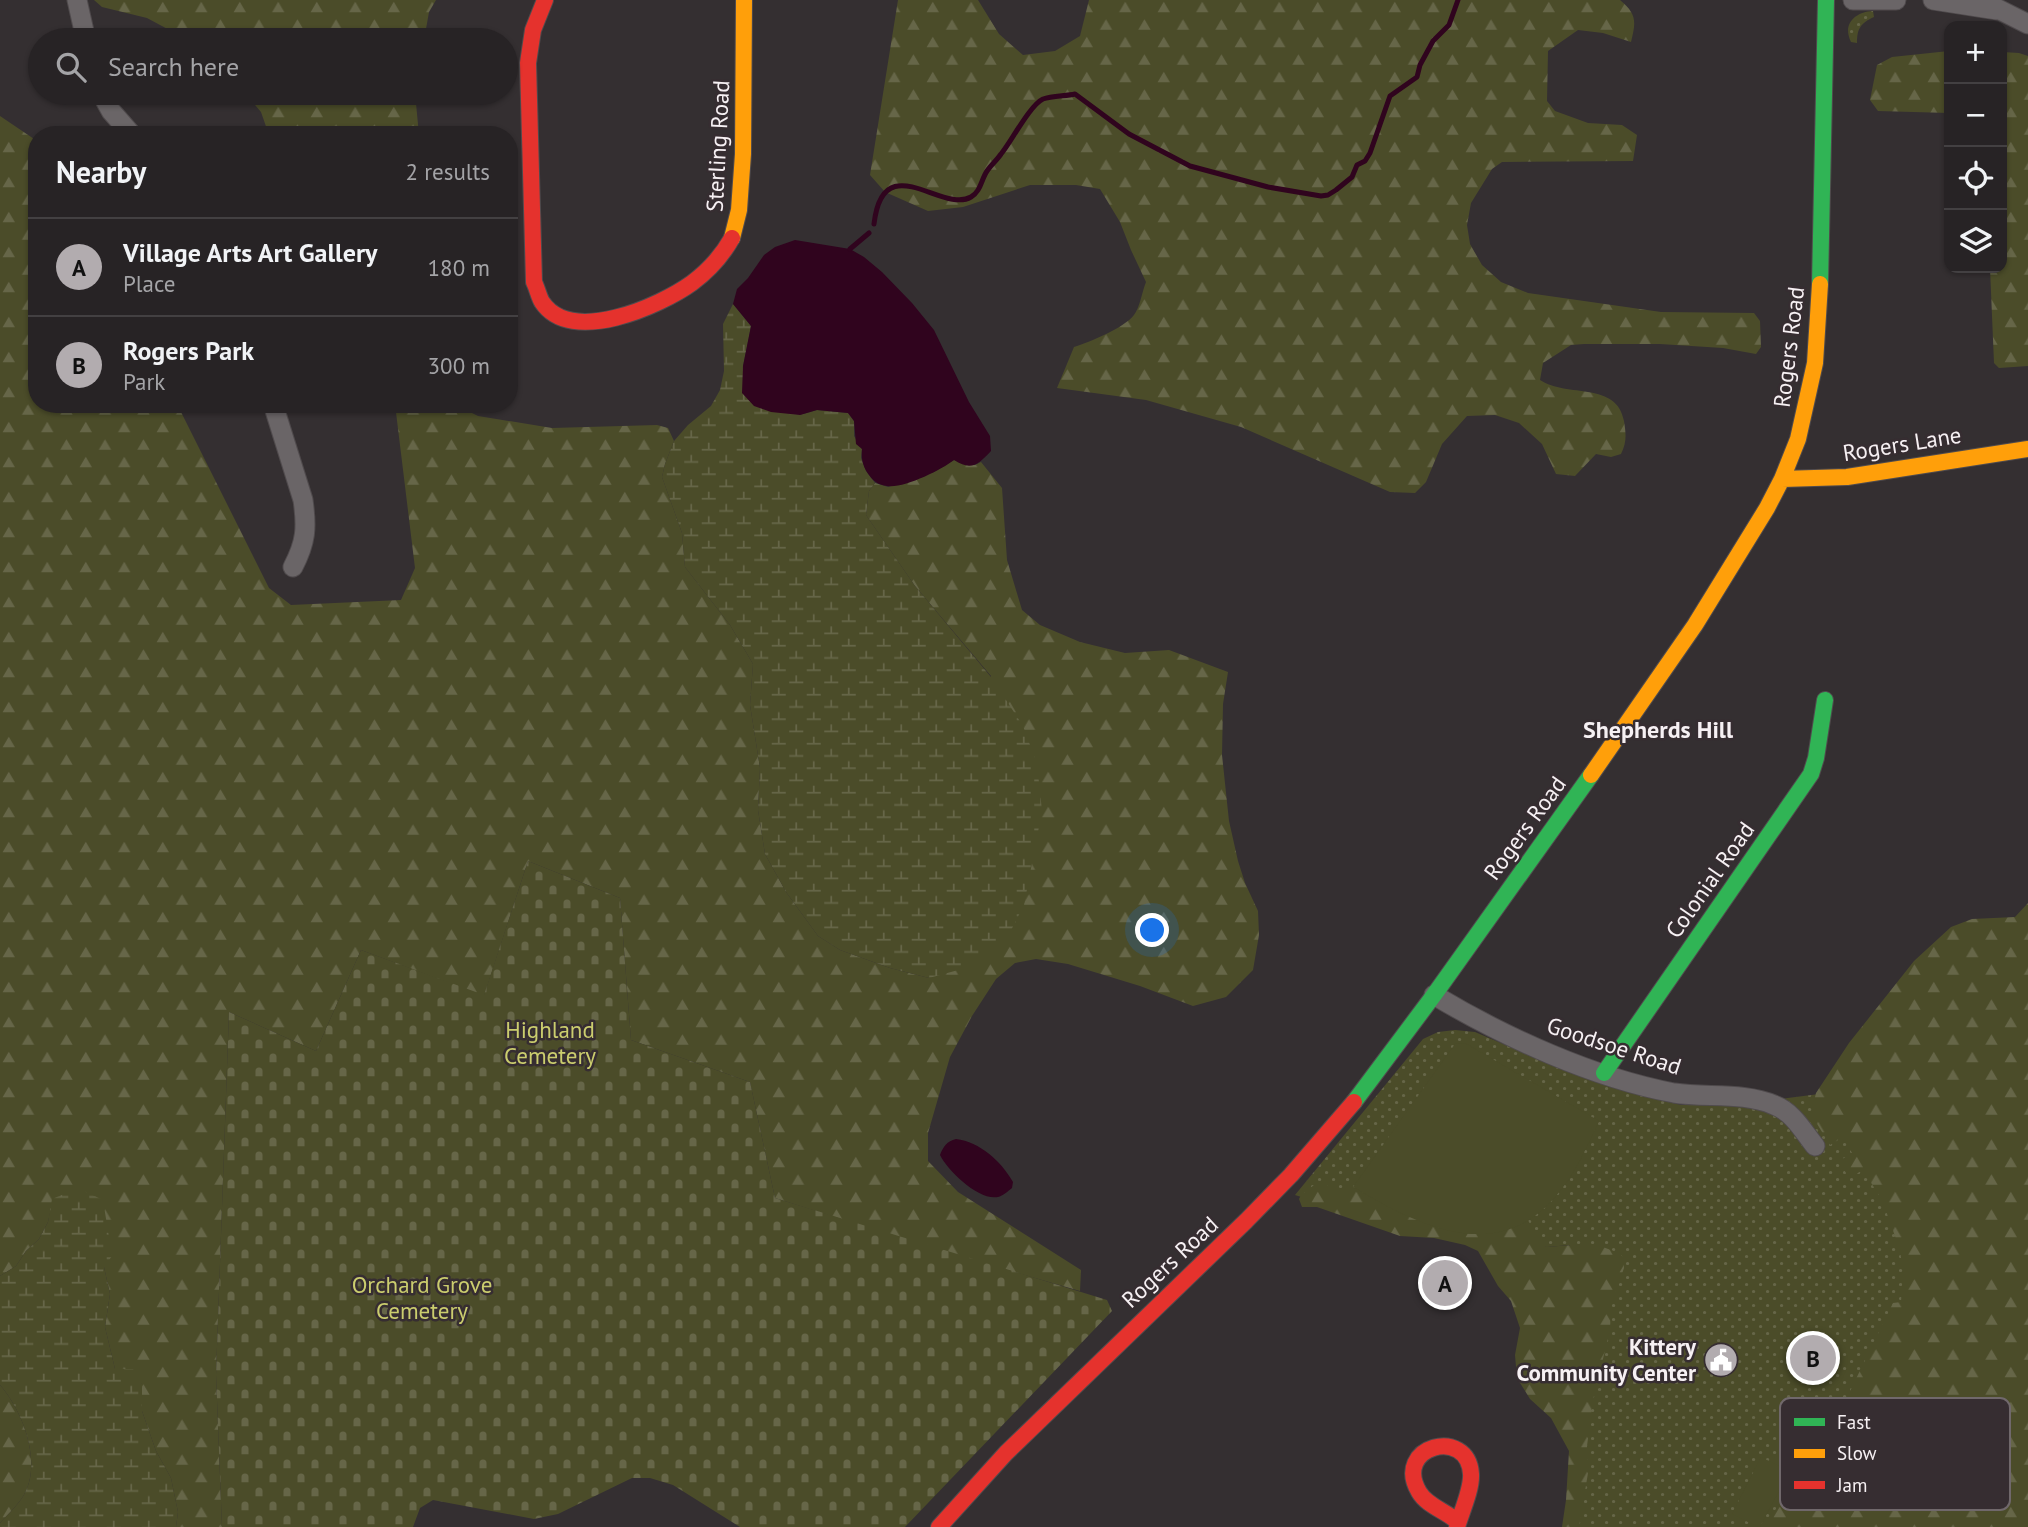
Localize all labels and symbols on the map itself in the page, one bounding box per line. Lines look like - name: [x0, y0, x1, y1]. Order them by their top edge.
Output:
- street label: Sterling Road: [700, 79, 735, 213]
- street label: Rogers Road: [1767, 285, 1810, 409]
- street label: Rogers Lane: [1841, 420, 1963, 467]
- district label: Shepherds Hill: [1583, 714, 1734, 745]
- street label: Rogers Road: [1477, 770, 1572, 885]
- street label: Colonial Road: [1659, 816, 1760, 943]
- your location: [1135, 913, 1169, 947]
- street label: Goodsoe Road: [1543, 1010, 1685, 1081]
- park label: Highland Cemetery: [504, 1015, 596, 1070]
- street label: Rogers Road: [1115, 1210, 1224, 1314]
- pin: A: [1422, 1257, 1468, 1309]
- park label: Orchard Grove Cemetery: [352, 1270, 492, 1325]
- place label: Kittery Community Center: [1516, 1332, 1697, 1387]
- pin: B: [1790, 1332, 1836, 1384]
- public building icon: Kittery Community Center: [1702, 1341, 1740, 1379]
- legend: [1780, 1398, 2010, 1510]
- text: Fast: [1837, 1410, 1871, 1434]
- text: Slow: [1837, 1441, 1877, 1465]
- text: Jam: [1836, 1473, 1867, 1497]

